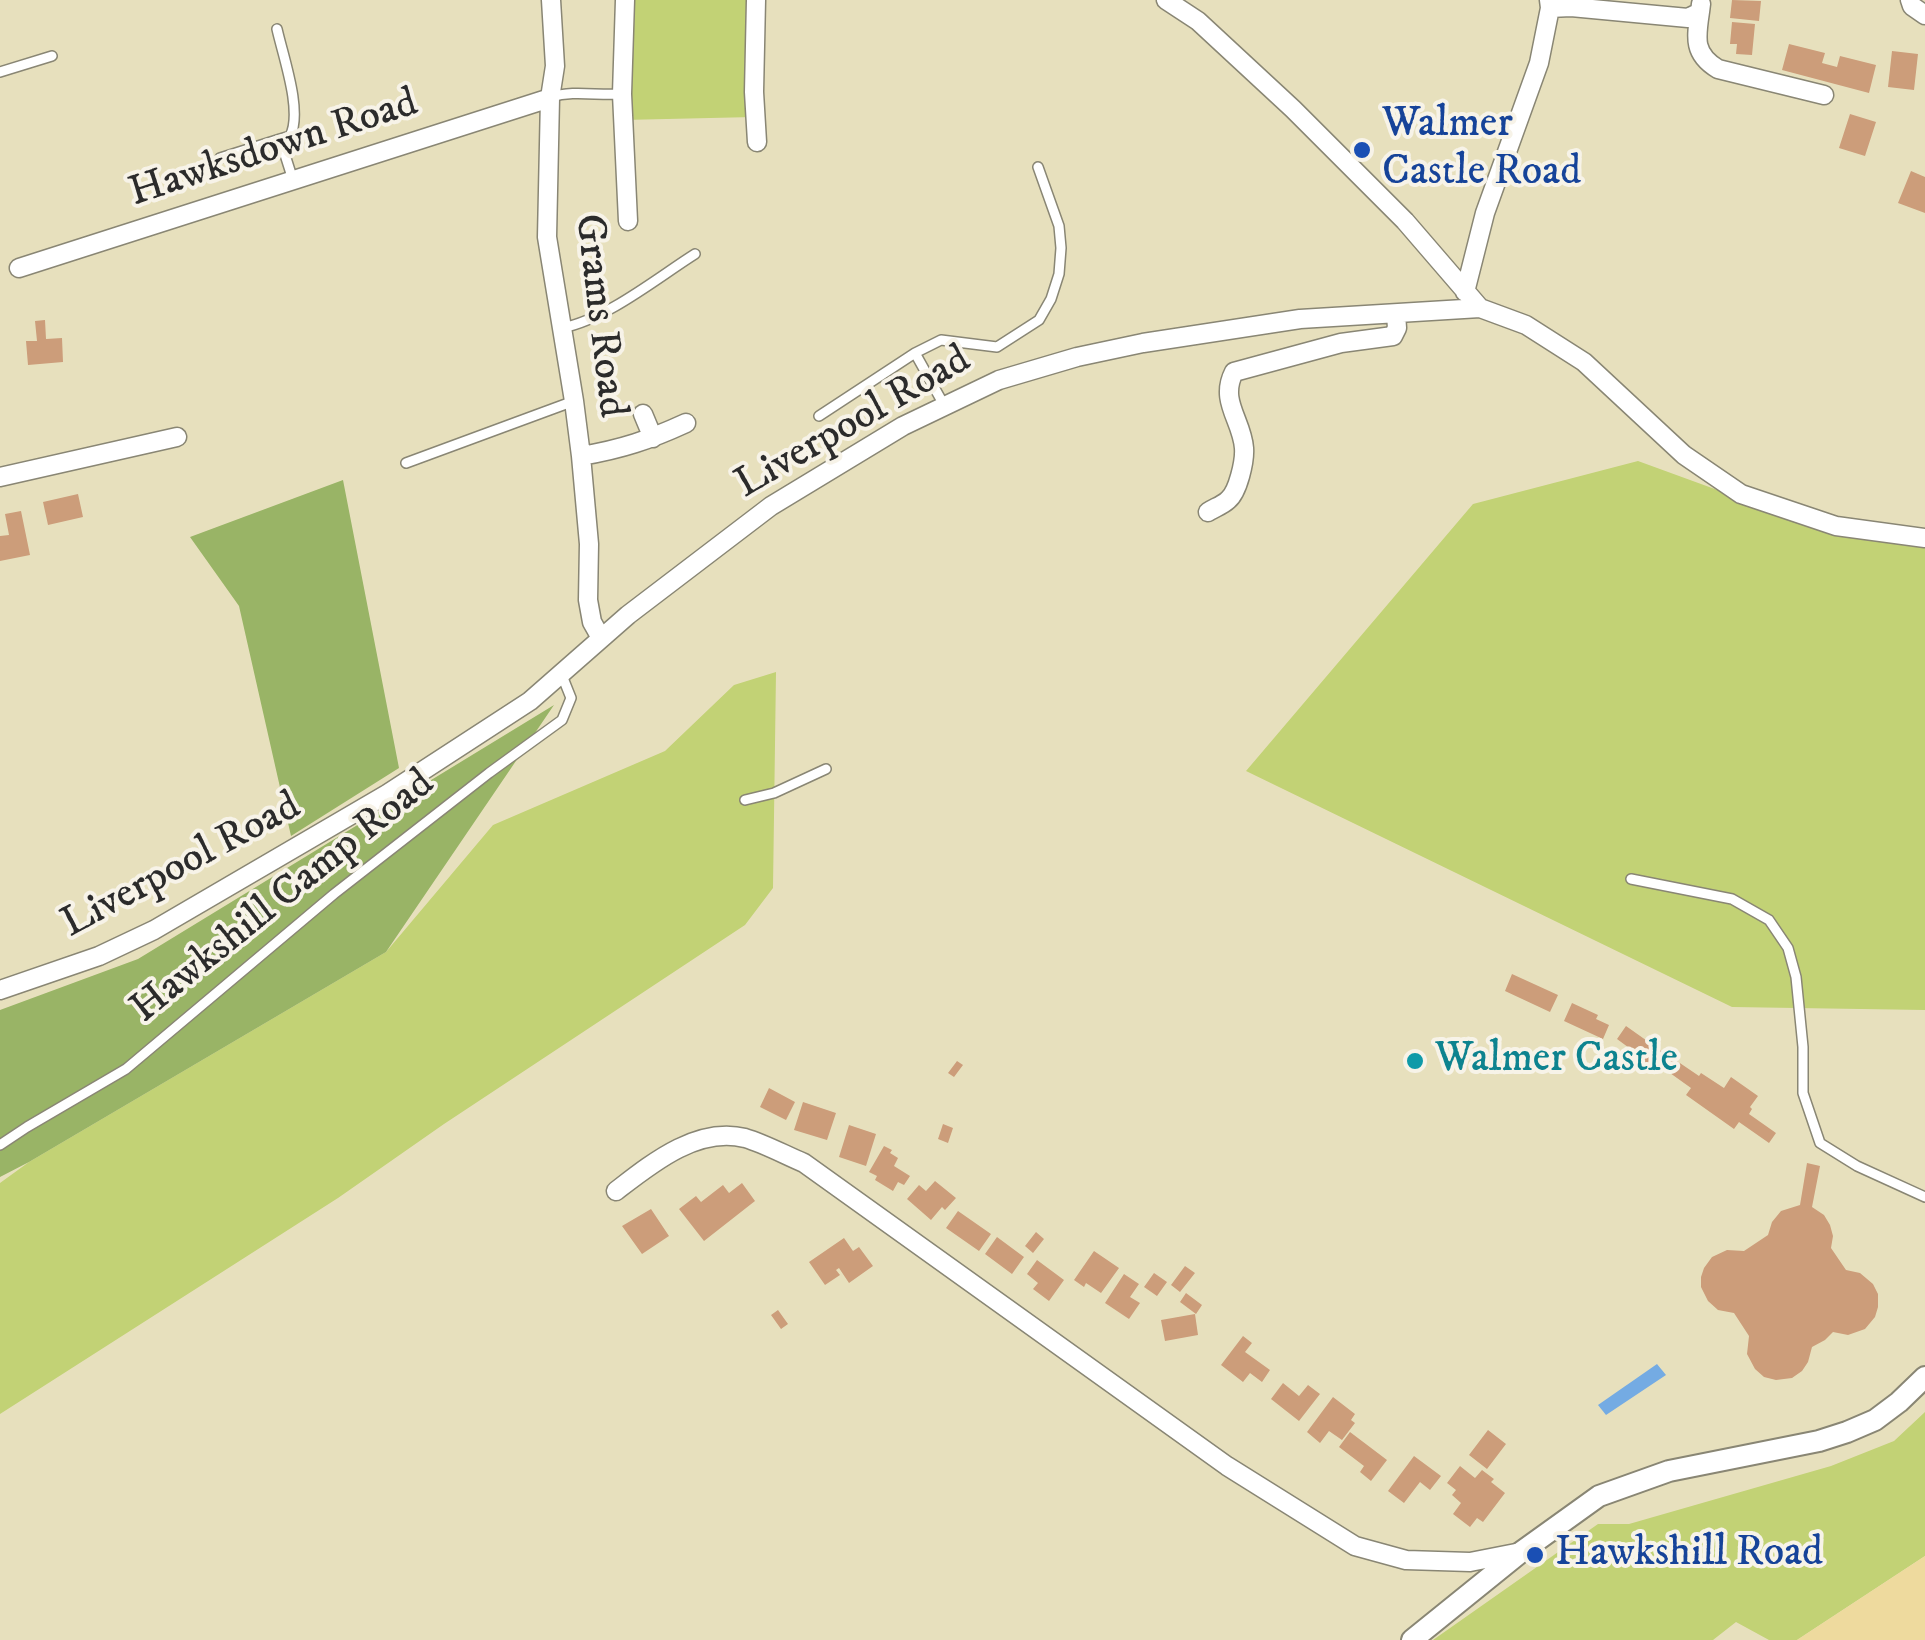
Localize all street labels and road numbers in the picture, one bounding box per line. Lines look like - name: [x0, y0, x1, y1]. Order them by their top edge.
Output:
- street label: Hawksdown Road: [124, 80, 424, 220]
- street label: Grams Road: [561, 211, 635, 421]
- street label: Liverpool Road: [728, 336, 980, 512]
- street label: Hawkshill Camp Road: [122, 760, 446, 1036]
- street label: Liverpool Road: [54, 783, 310, 951]

